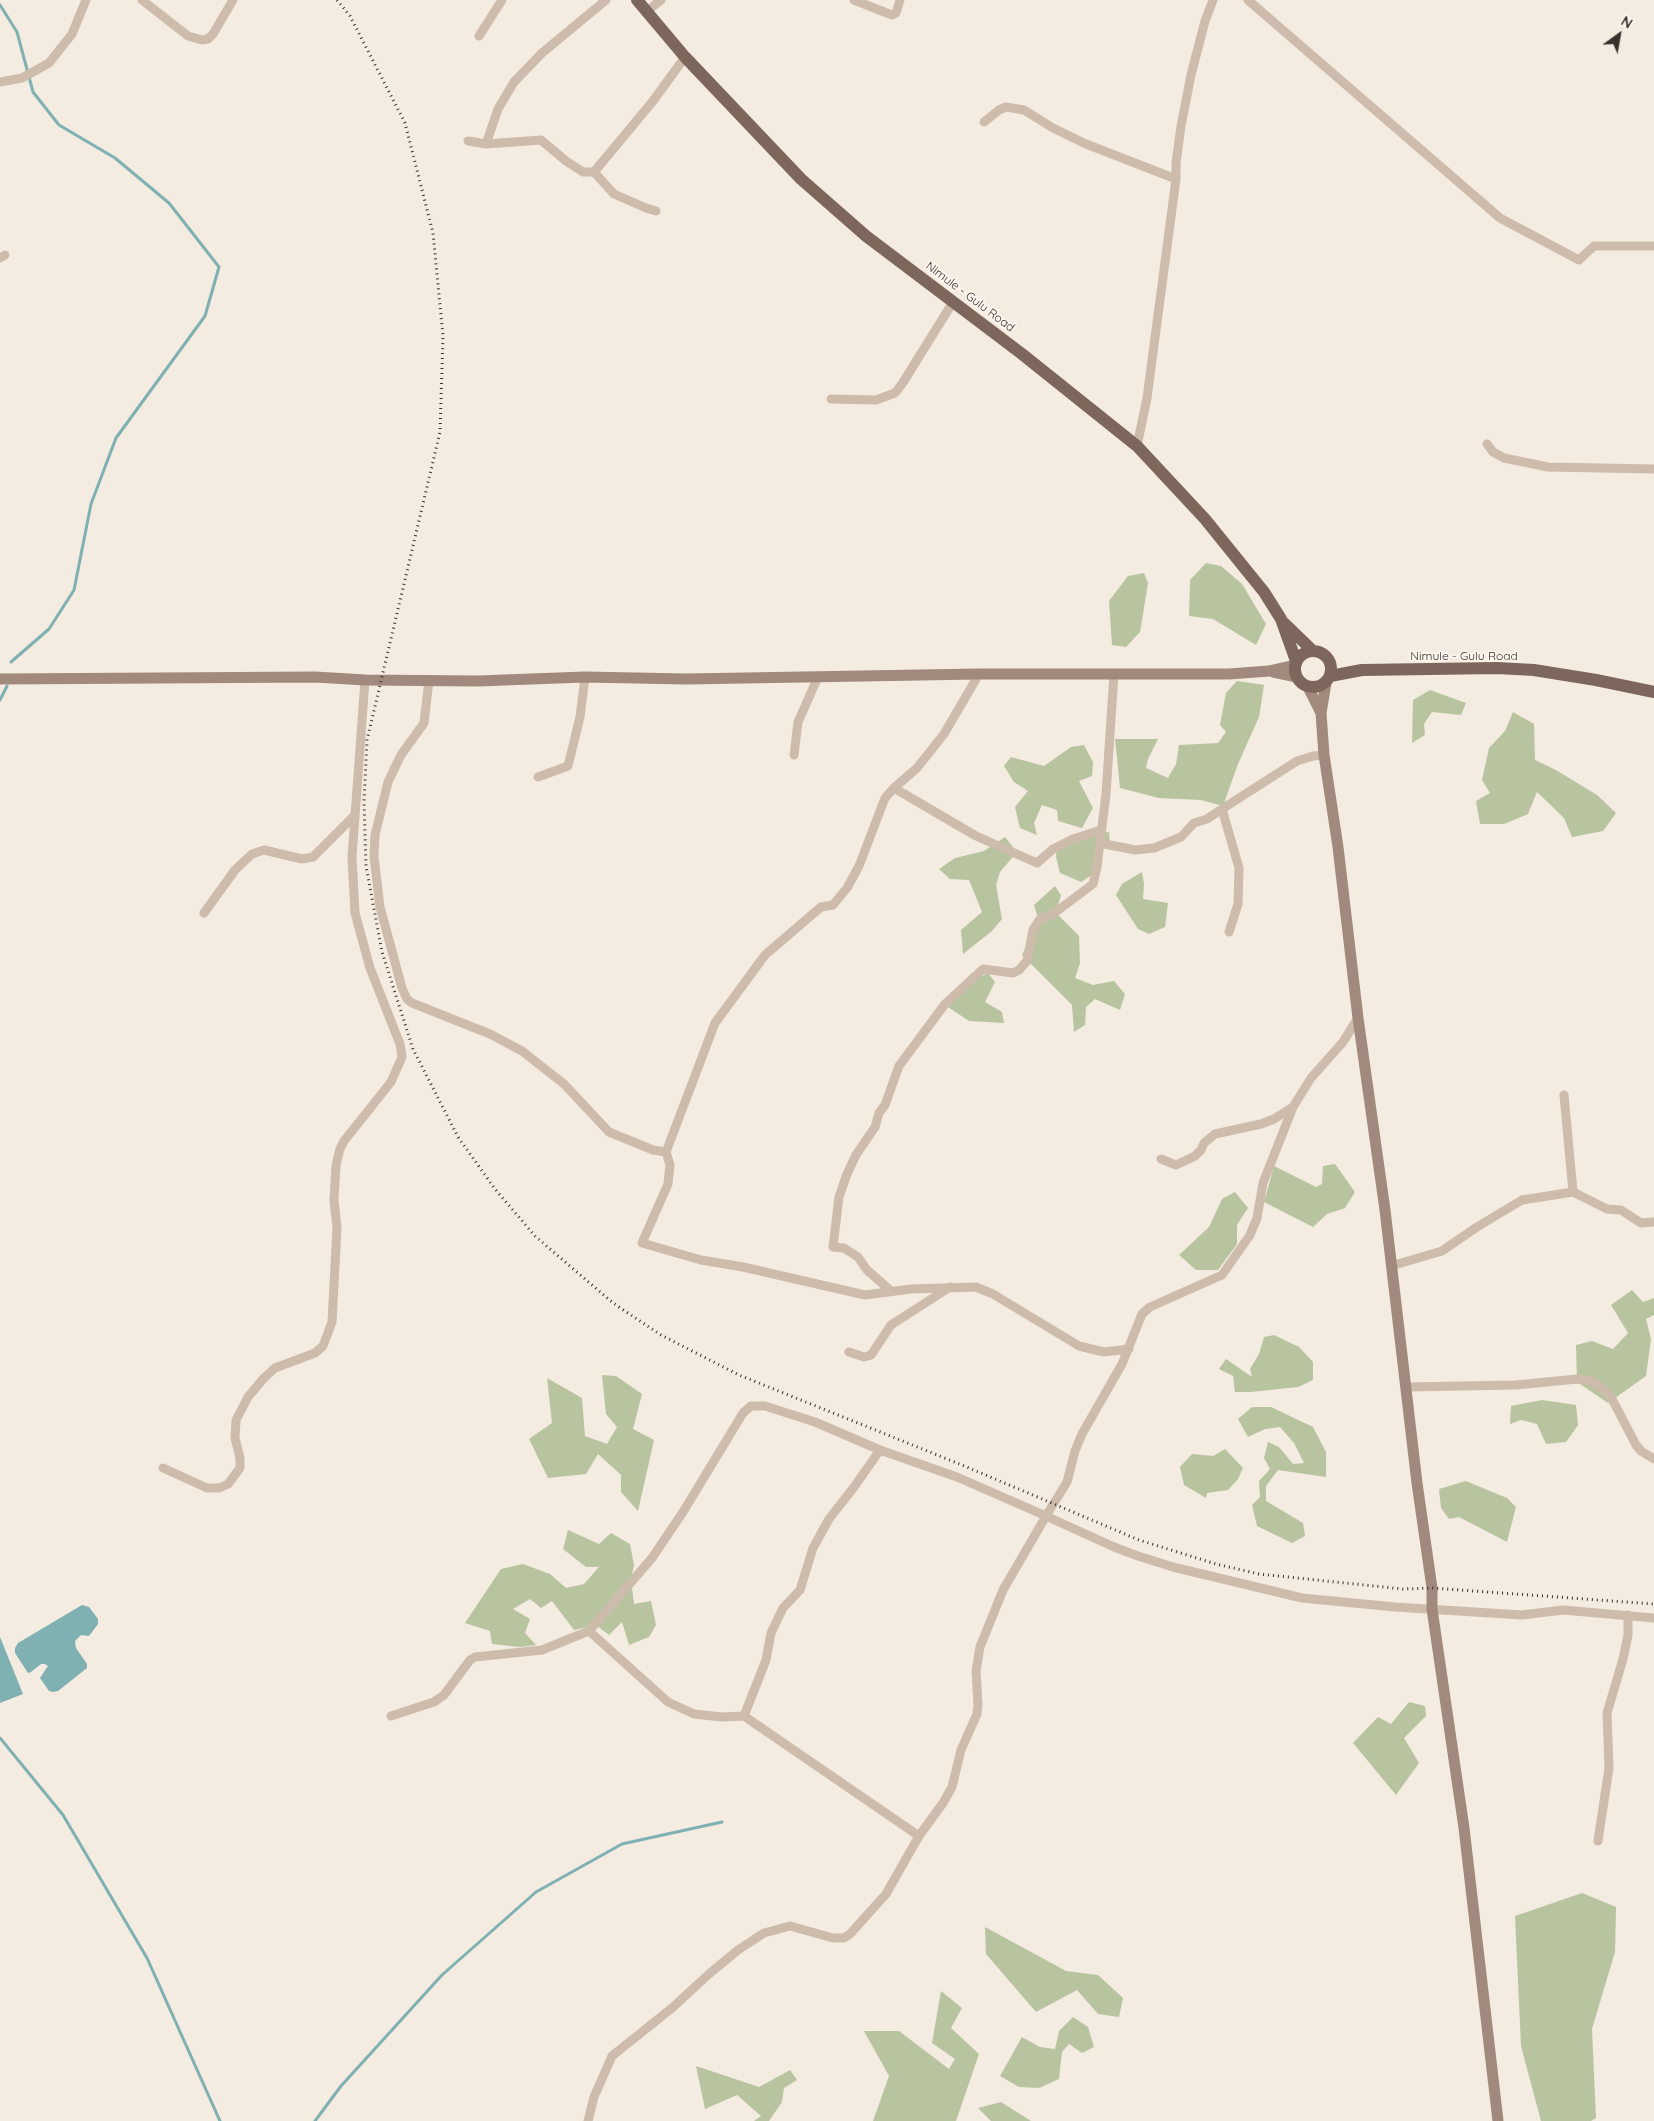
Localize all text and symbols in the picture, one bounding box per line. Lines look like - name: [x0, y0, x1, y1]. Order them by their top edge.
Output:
- north arrow: [1594, 10, 1644, 60]
- text: N: [1618, 12, 1636, 33]
- street label: Nimule - Gulu Road: [923, 259, 1017, 335]
- street label: Nimule - Gulu Road: [1410, 649, 1518, 663]

